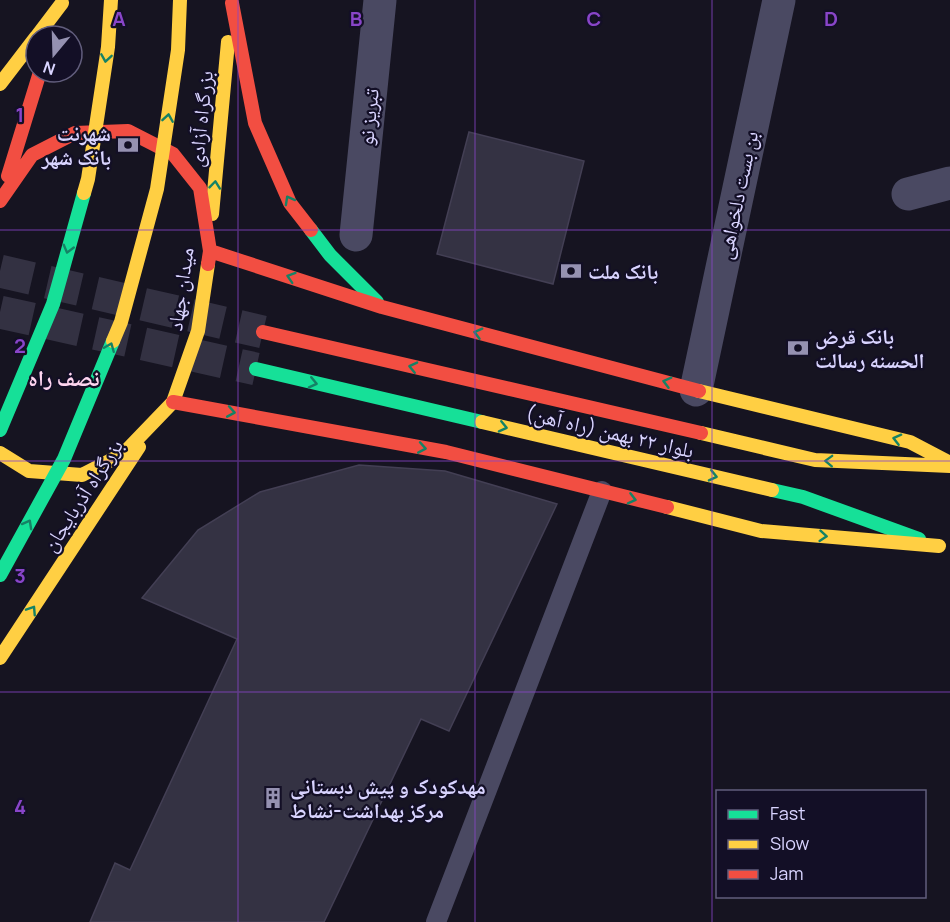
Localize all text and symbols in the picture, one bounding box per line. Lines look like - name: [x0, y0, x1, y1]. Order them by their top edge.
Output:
- text: A: [112, 5, 126, 32]
- text: B: [350, 5, 363, 32]
- text: C: [587, 5, 601, 32]
- text: D: [824, 5, 838, 32]
- north arrow: [24, 24, 84, 84]
- one-way arrow: [101, 54, 113, 63]
- text: N: [40, 56, 58, 80]
- street label: بزرگراه آزادی: [181, 69, 219, 169]
- street label: تبریز نو: [351, 87, 385, 147]
- text: 1: [16, 101, 24, 128]
- one-way arrow: [161, 113, 173, 122]
- place label: شهرنت بانک شهر: [41, 119, 111, 171]
- street label: بن بست دلخواهی: [710, 128, 764, 262]
- bank icon: شهرنت بانک شهر: [116, 133, 140, 157]
- one-way arrow: [208, 180, 220, 189]
- one-way arrow: [285, 196, 296, 206]
- one-way arrow: [63, 244, 76, 254]
- street label: میدان جهاد: [160, 245, 200, 333]
- place label: بانک ملت: [588, 257, 658, 285]
- bank icon: بانک ملت: [559, 259, 583, 283]
- one-way arrow: [286, 272, 297, 285]
- place label: بانک قرض الحسنه رسالت: [815, 322, 924, 374]
- one-way arrow: [473, 327, 483, 340]
- text: 2: [14, 332, 26, 359]
- bank icon: بانک قرض الحسنه رسالت: [786, 336, 810, 360]
- one-way arrow: [103, 342, 115, 353]
- one-way arrow: [409, 361, 419, 374]
- district label: نصف راه: [28, 363, 100, 393]
- one-way arrow: [308, 375, 318, 388]
- one-way arrow: [662, 377, 673, 389]
- street label: بلوار ۲۲ بهمن (راه آهن): [523, 398, 697, 464]
- one-way arrow: [225, 405, 235, 418]
- one-way arrow: [497, 420, 507, 433]
- street label: بزرگراه آذربایجان: [35, 433, 129, 557]
- one-way arrow: [892, 433, 902, 446]
- one-way arrow: [417, 441, 427, 454]
- one-way arrow: [824, 454, 833, 467]
- one-way arrow: [708, 469, 718, 482]
- one-way arrow: [627, 491, 637, 504]
- one-way arrow: [21, 520, 32, 530]
- one-way arrow: [819, 529, 828, 542]
- text: 3: [14, 562, 26, 589]
- one-way arrow: [25, 605, 36, 616]
- place label: مهدکودک و پیش دبستانی مرکز بهداشت-نشاط: [290, 772, 486, 824]
- building icon: مهدکودک و پیش دبستانی مرکز بهداشت-نشاط: [261, 786, 285, 810]
- legend: [716, 790, 926, 898]
- text: 4: [14, 793, 26, 820]
- text: Fast: [770, 801, 805, 825]
- text: Slow: [770, 831, 810, 855]
- text: Jam: [770, 861, 804, 885]

